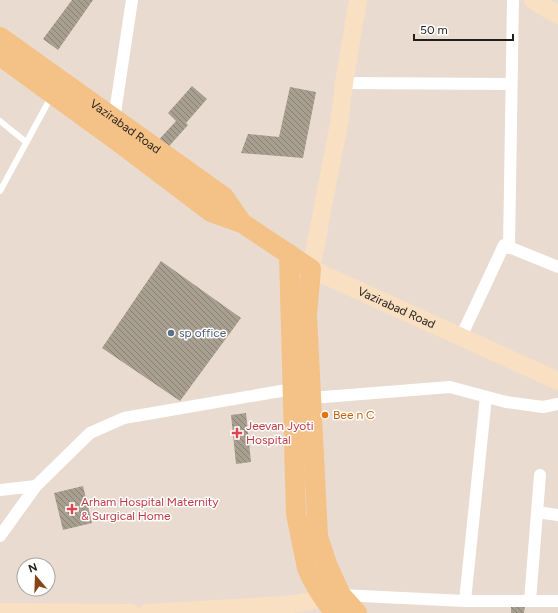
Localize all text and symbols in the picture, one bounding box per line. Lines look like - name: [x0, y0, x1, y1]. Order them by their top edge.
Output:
- scale bar: [414, 16, 513, 42]
- text: 50 m: [420, 23, 448, 37]
- street label: Vazirabad Road: [87, 96, 163, 157]
- street label: Vazirabad Road: [355, 284, 437, 331]
- place label: sp office: [179, 326, 227, 340]
- marker: sp office: [166, 328, 176, 338]
- place label: Bee n C: [333, 408, 375, 422]
- marker: Bee n C: [320, 410, 330, 420]
- place label: Jeevan Jyoti Hospital: [246, 419, 314, 447]
- marker: Jeevan Jyoti Hospital: [231, 427, 243, 439]
- place label: Arham Hospital Maternity & Surgical Home: [81, 495, 219, 523]
- marker: Arham Hospital Maternity & Surgical Home: [66, 503, 78, 515]
- north arrow: [16, 557, 56, 597]
- text: N: [27, 560, 39, 576]

